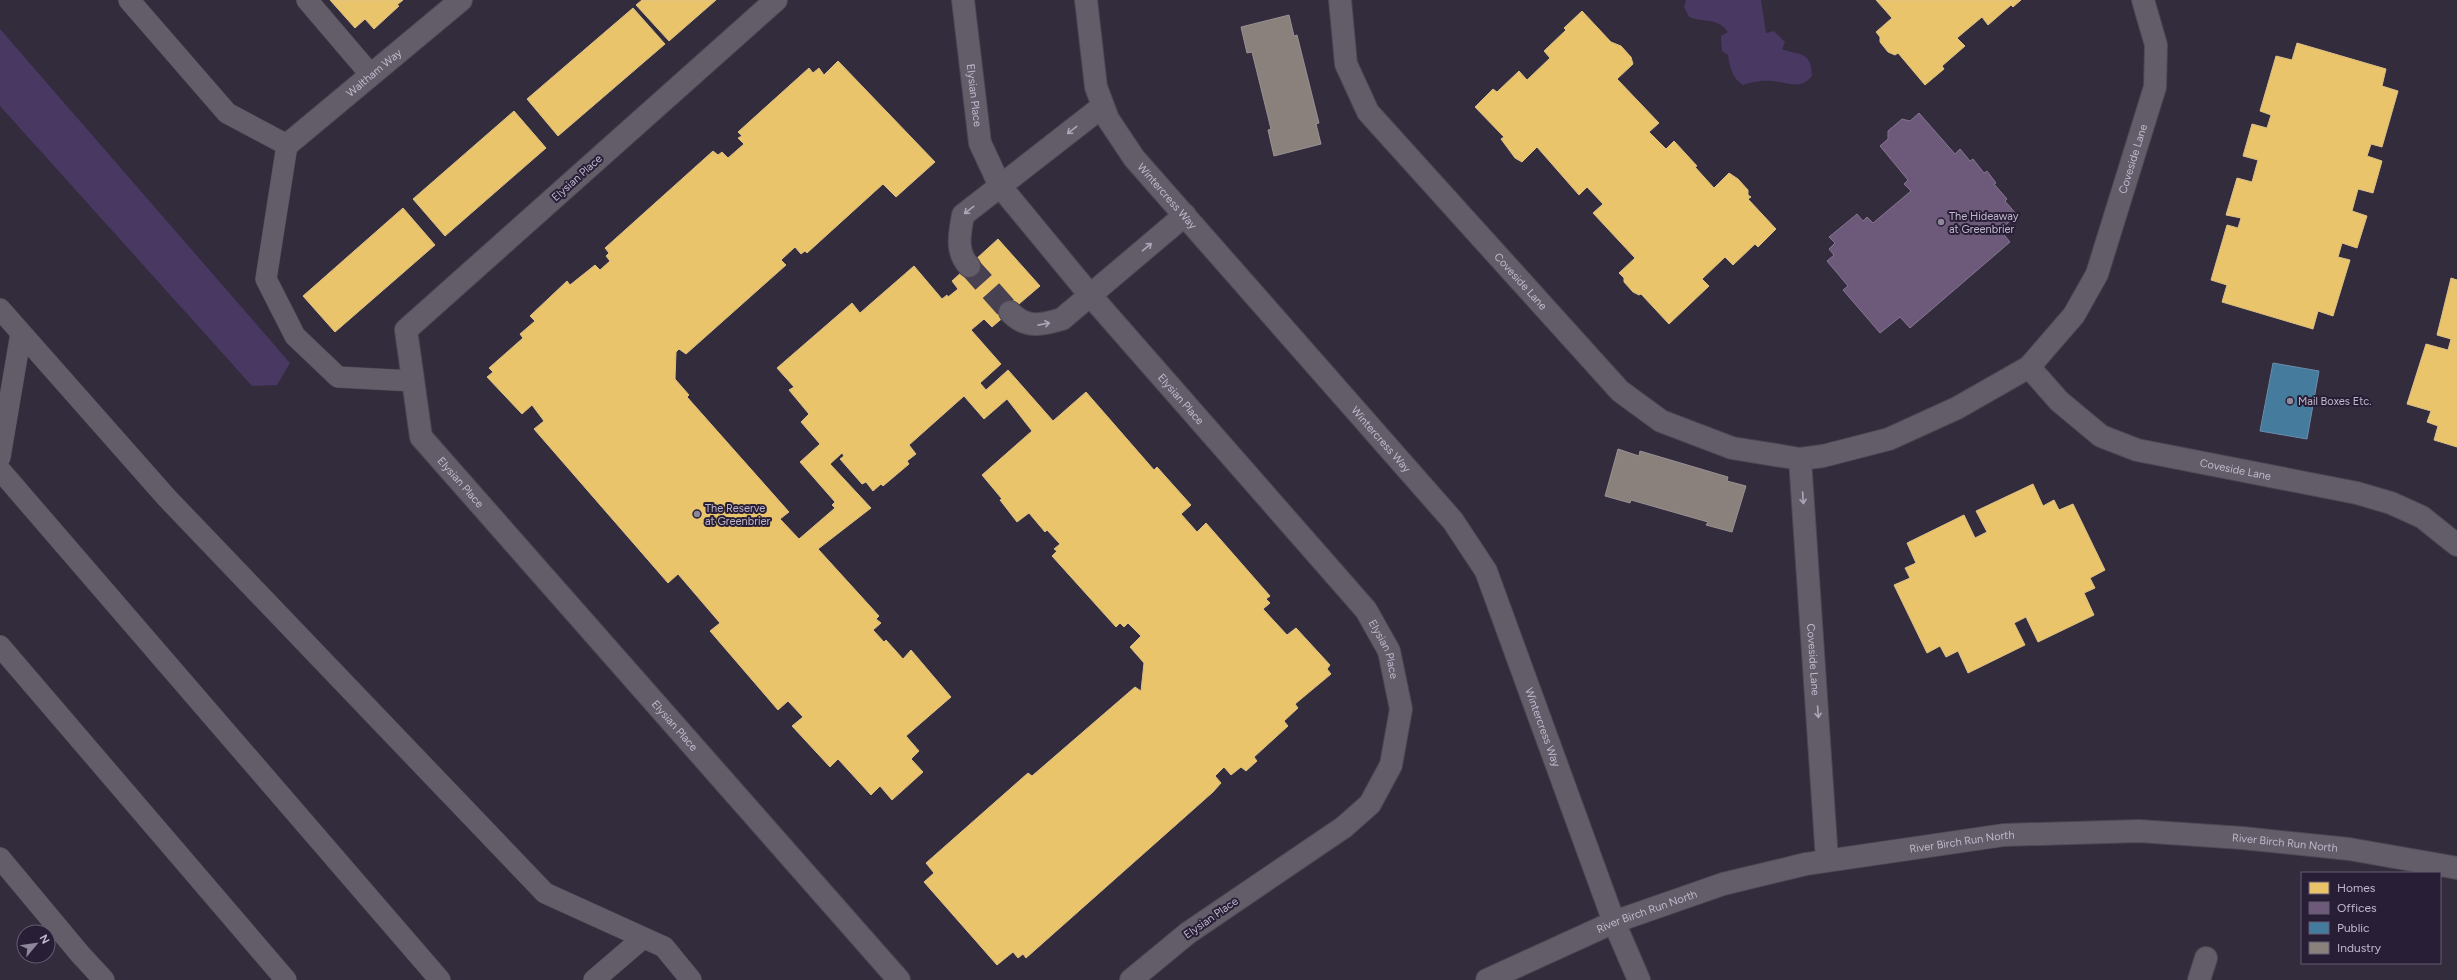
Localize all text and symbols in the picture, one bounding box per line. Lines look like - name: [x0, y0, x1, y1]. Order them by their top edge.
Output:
- street label: Waltham Way: [344, 46, 404, 99]
- street label: Elysian Place: [964, 63, 985, 128]
- street label: Coveside Lane: [2116, 122, 2150, 195]
- one-way arrow: [1066, 125, 1077, 134]
- street label: Elysian Place: [549, 152, 605, 204]
- street label: Wintercress Way: [1135, 160, 1200, 232]
- one-way arrow: [964, 205, 975, 214]
- place label: The Hideaway at Greenbrier: [1949, 210, 2019, 236]
- marker: The Hideaway at Greenbrier: [1936, 217, 1946, 227]
- one-way arrow: [1142, 243, 1153, 252]
- street label: Coveside Lane: [1492, 250, 1550, 312]
- one-way arrow: [1038, 319, 1051, 327]
- street label: Elysian Place: [1155, 371, 1207, 427]
- place label: Mail Boxes Etc.: [2298, 395, 2372, 408]
- marker: Mail Boxes Etc.: [2285, 396, 2295, 406]
- street label: Wintercress Way: [1349, 404, 1414, 475]
- street label: Elysian Place: [435, 454, 487, 510]
- street label: Coveside Lane: [2199, 456, 2272, 483]
- one-way arrow: [1800, 491, 1807, 504]
- place label: The Reserve at Greenbrier: [705, 502, 770, 528]
- marker: The Reserve at Greenbrier: [692, 509, 702, 519]
- street label: Elysian Place: [1366, 617, 1401, 680]
- street label: Coveside Lane: [1805, 623, 1822, 696]
- street label: Wintercress Way: [1523, 686, 1563, 769]
- street label: Elysian Place: [649, 697, 701, 753]
- one-way arrow: [1814, 705, 1821, 718]
- street label: River Birch Run North: [1908, 828, 2015, 855]
- street label: River Birch Run North: [2232, 831, 2338, 854]
- legend: [2301, 872, 2441, 964]
- text: Homes: [2337, 881, 2376, 895]
- street label: River Birch Run North: [1594, 887, 1699, 936]
- street label: Elysian Place: [1181, 895, 1241, 941]
- text: Offices: [2337, 901, 2377, 915]
- text: Public: [2337, 921, 2370, 935]
- north arrow: [16, 924, 56, 964]
- text: N: [37, 933, 52, 946]
- text: Industry: [2337, 941, 2382, 955]

